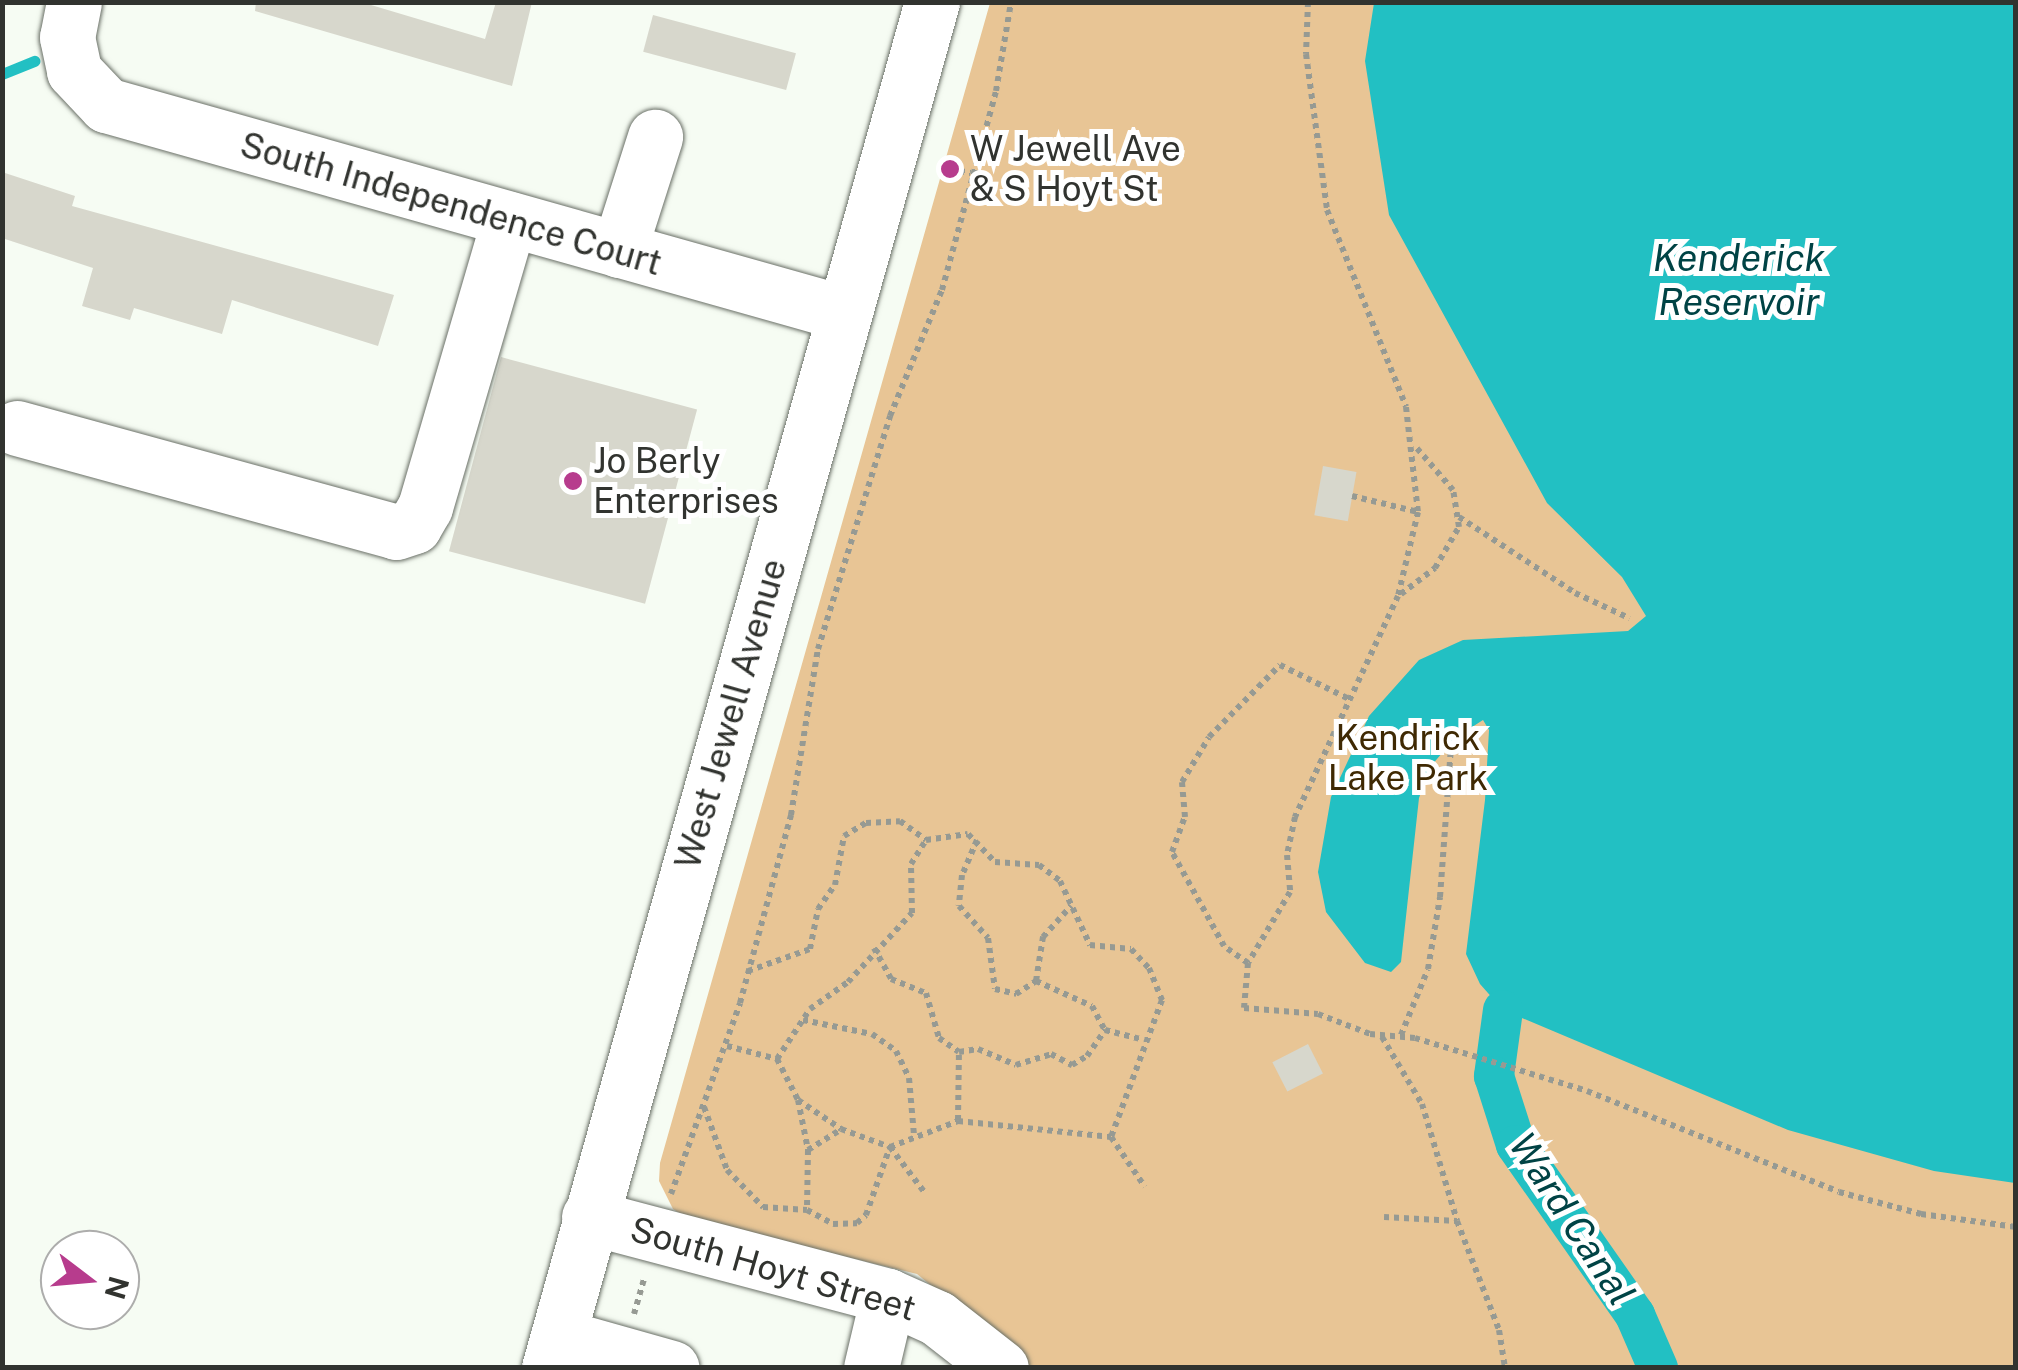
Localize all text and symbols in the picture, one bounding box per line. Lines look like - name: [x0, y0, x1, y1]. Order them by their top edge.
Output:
- street label: South Independence Court: [235, 124, 667, 284]
- place label: W Jewell Ave & S Hoyt St: [970, 128, 1181, 210]
- marker: W Jewell Ave & S Hoyt St: [939, 158, 961, 180]
- water label: Kenderick Reservoir: [1653, 235, 1825, 324]
- place label: Jo Berly Enterprises: [593, 440, 779, 522]
- marker: Jo Berly Enterprises: [562, 470, 584, 492]
- street label: West Jewell Avenue: [667, 554, 795, 874]
- park label: Kendrick Lake Park: [1328, 717, 1488, 799]
- water label: Ward Canal: [1499, 1124, 1645, 1314]
- street label: South Hoyt Street: [625, 1208, 921, 1330]
- north arrow: [40, 1230, 140, 1330]
- text: N: [99, 1273, 136, 1303]

